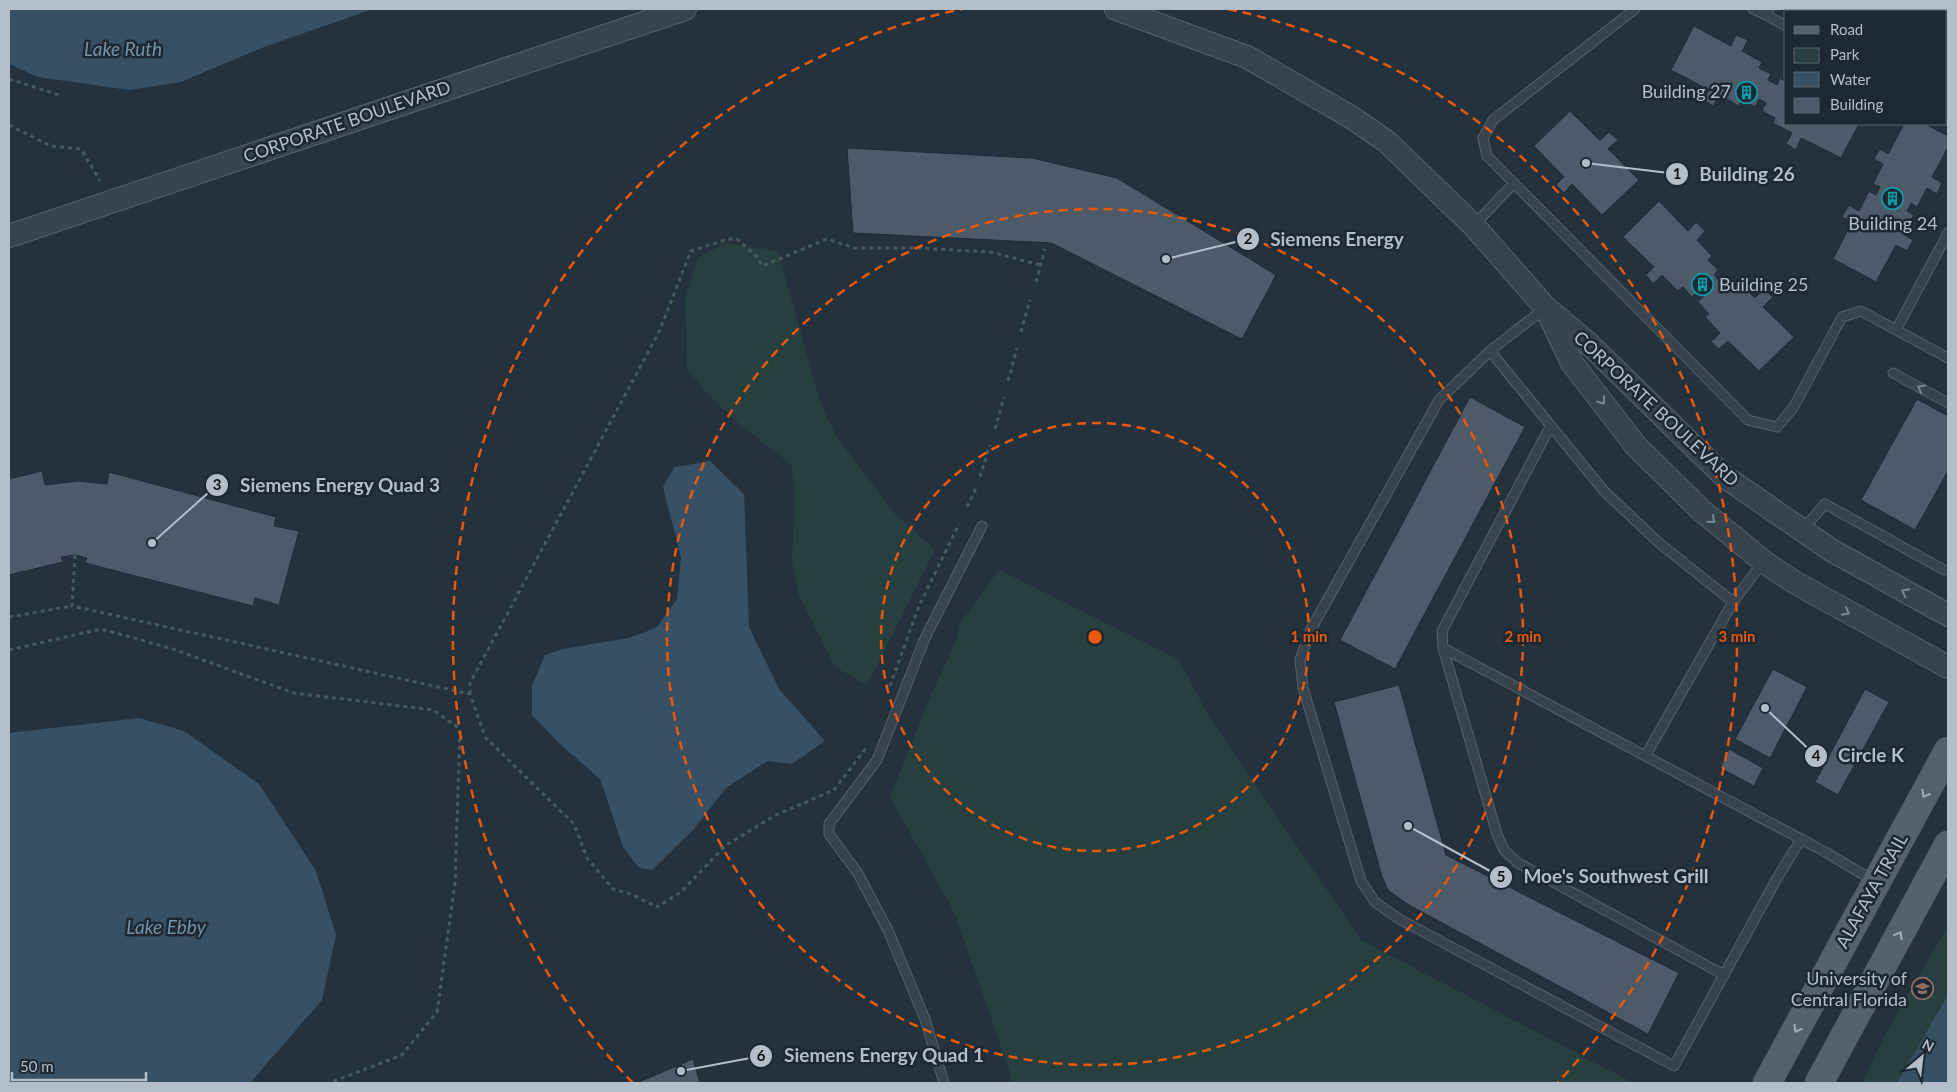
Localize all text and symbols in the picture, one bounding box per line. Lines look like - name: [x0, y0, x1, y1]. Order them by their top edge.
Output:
- legend: [1784, 10, 1947, 125]
- text: Road: [1830, 20, 1863, 38]
- water label: Lake Ruth: [84, 37, 162, 60]
- text: Park: [1830, 45, 1860, 63]
- text: Water: [1830, 70, 1871, 88]
- street label: CORPORATE BOULEVARD: [240, 75, 453, 167]
- place label: Building 27: [1642, 80, 1731, 102]
- building icon: Building 27: [1735, 80, 1759, 104]
- text: Building: [1830, 95, 1883, 113]
- callout: Building 26: [1664, 157, 1805, 191]
- text: Building 26: [1699, 162, 1795, 185]
- text: 1: [1673, 164, 1681, 182]
- building icon: Building 24: [1881, 187, 1905, 211]
- place label: Building 24: [1848, 212, 1938, 234]
- callout: Siemens Energy: [1235, 222, 1414, 256]
- text: Siemens Energy: [1270, 227, 1405, 250]
- text: 2: [1244, 229, 1253, 247]
- building icon: Building 25: [1691, 273, 1715, 297]
- place label: Building 25: [1719, 273, 1808, 295]
- street label: CORPORATE BOULEVARD: [1570, 326, 1744, 491]
- one-way arrow: [1917, 384, 1926, 394]
- one-way arrow: [1596, 395, 1605, 405]
- callout: Siemens Energy Quad 3: [205, 468, 450, 502]
- text: Siemens Energy Quad 3: [240, 473, 440, 496]
- text: 3: [213, 475, 221, 493]
- one-way arrow: [1707, 514, 1716, 523]
- one-way arrow: [1902, 588, 1911, 598]
- one-way arrow: [1840, 606, 1849, 616]
- text: 1 min: [1290, 627, 1328, 645]
- text: 2 min: [1504, 627, 1542, 645]
- text: 3 min: [1718, 627, 1756, 645]
- centre of rings: [1086, 628, 1104, 646]
- callout: Circle K: [1803, 739, 1914, 773]
- text: Circle K: [1838, 743, 1905, 766]
- text: 4: [1812, 746, 1821, 764]
- one-way arrow: [1921, 789, 1931, 798]
- street label: ALAFAYA TRAIL: [1831, 829, 1912, 952]
- callout: Moe's Southwest Grill: [1489, 860, 1719, 894]
- text: Moe's Southwest Grill: [1523, 864, 1709, 887]
- text: 5: [1497, 867, 1505, 885]
- water label: Lake Ebby: [126, 915, 207, 938]
- one-way arrow: [1893, 931, 1903, 940]
- place label: University of Central Florida: [1791, 967, 1908, 1010]
- school or university icon: University of Central Florida: [1911, 977, 1935, 1001]
- one-way arrow: [1793, 1024, 1803, 1033]
- north arrow: [1897, 1032, 1947, 1082]
- text: N: [1920, 1035, 1937, 1055]
- callout: Siemens Energy Quad 1: [749, 1039, 994, 1073]
- text: Siemens Energy Quad 1: [784, 1043, 984, 1066]
- text: 6: [757, 1046, 766, 1064]
- scale bar: [12, 1050, 146, 1082]
- text: 50 m: [20, 1057, 54, 1075]

